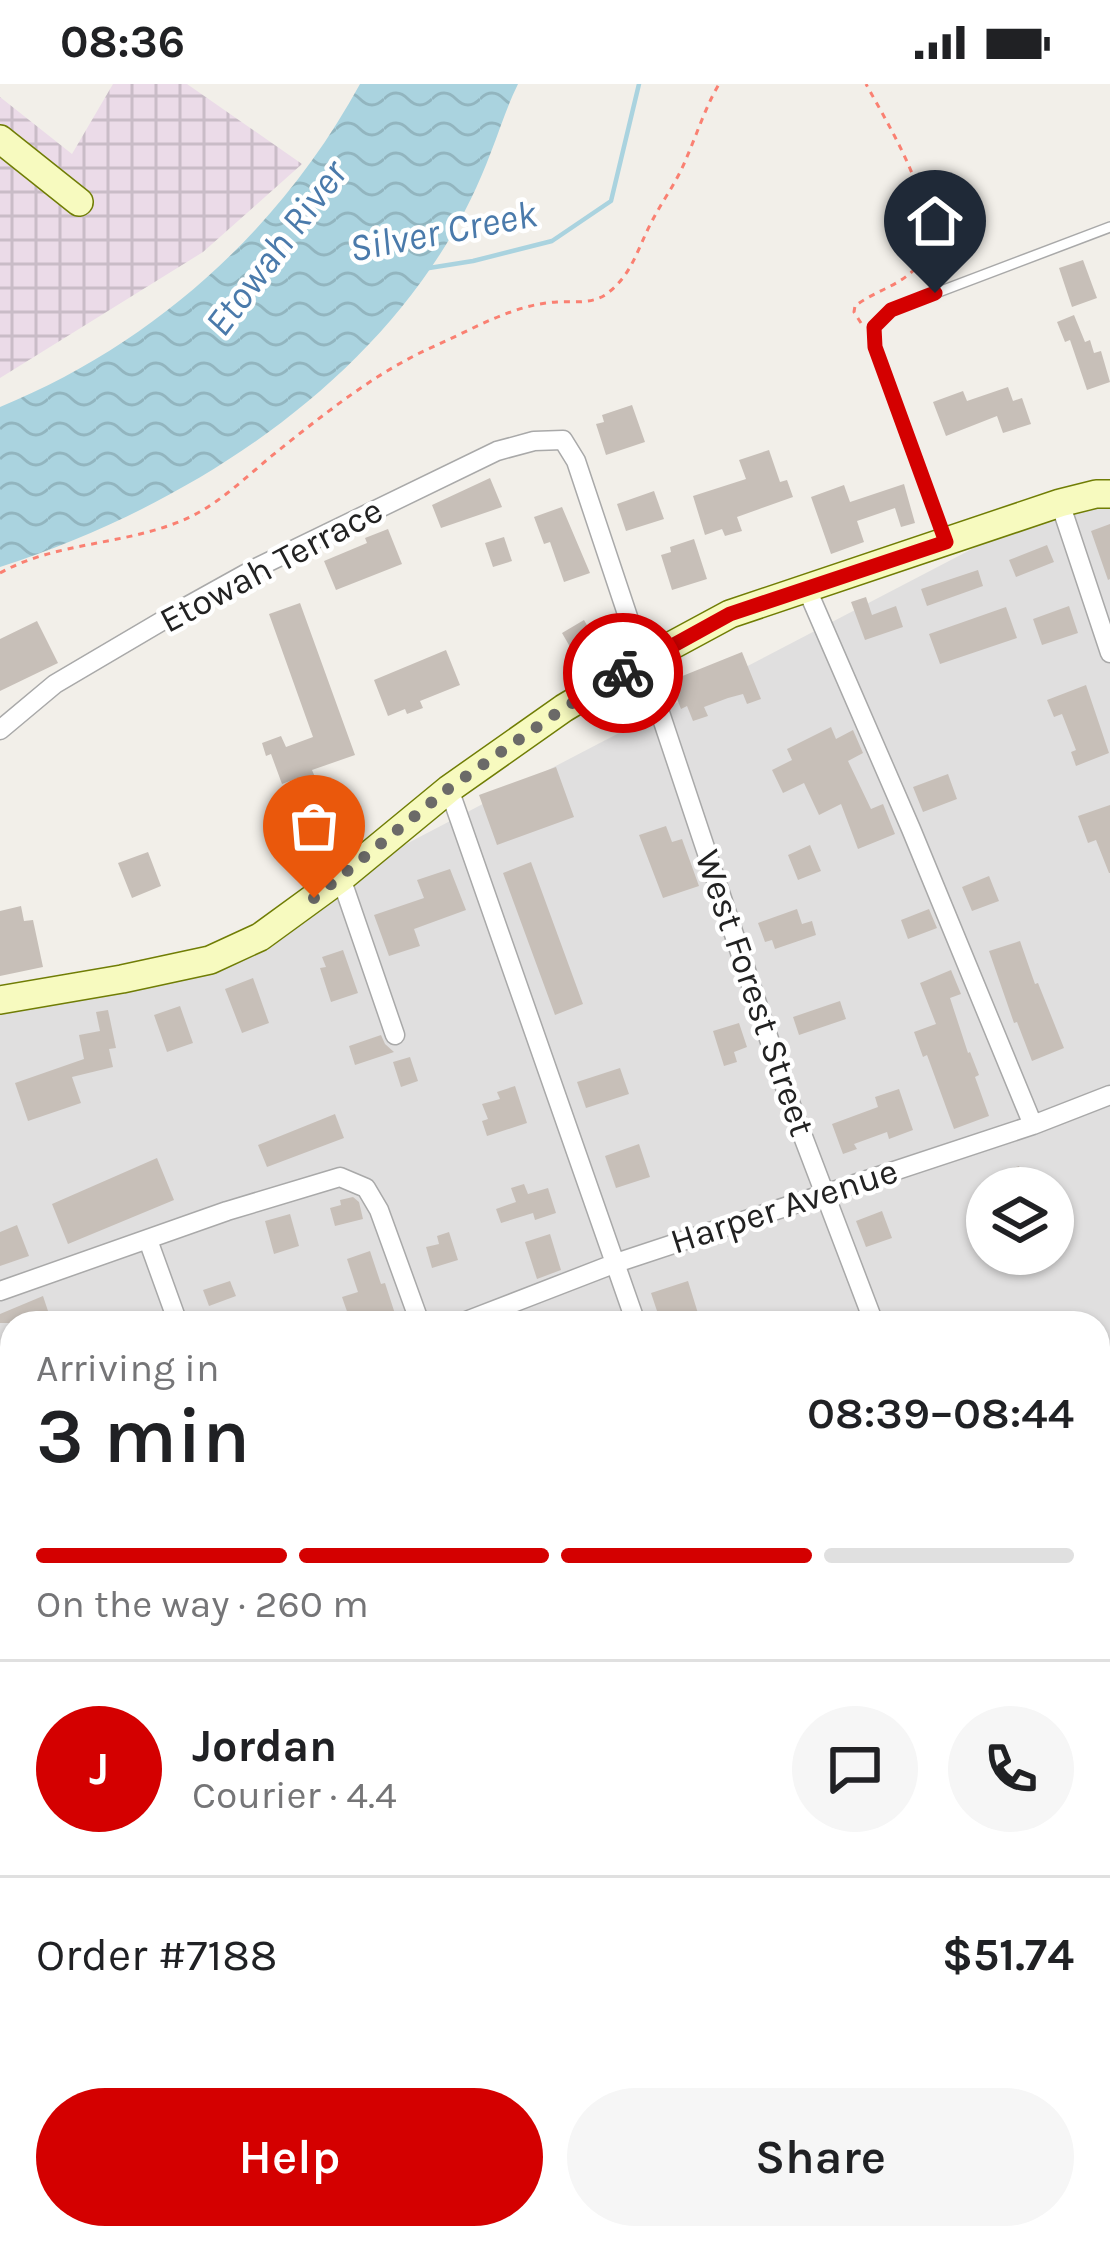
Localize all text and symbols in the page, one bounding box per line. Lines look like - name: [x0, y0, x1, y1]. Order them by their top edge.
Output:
- text: 08:36: [60, 16, 185, 68]
- water label: Etowah River: [195, 150, 358, 345]
- pin: [884, 170, 986, 293]
- icon: home: [902, 188, 968, 254]
- water label: Silver Creek: [345, 190, 542, 272]
- street label: Etowah Terrace: [152, 489, 390, 641]
- courier: [563, 613, 683, 733]
- icon: bike: [590, 640, 656, 706]
- pin: [263, 775, 365, 898]
- icon: bag: [281, 793, 347, 859]
- street label: West Forest Street: [686, 845, 824, 1141]
- street label: Harper Avenue: [665, 1149, 903, 1263]
- map controls: [966, 1167, 1074, 1275]
- button: layers: [966, 1167, 1074, 1275]
- text: Arriving in: [36, 1345, 219, 1391]
- text: 08:39–08:44: [807, 1387, 1074, 1439]
- text: 3 min: [36, 1390, 250, 1482]
- text: On the way · 260 m: [36, 1581, 369, 1627]
- button: chat: [792, 1706, 918, 1832]
- button: phone: [948, 1706, 1074, 1832]
- text: Jordan: [192, 1720, 337, 1772]
- text: J: [89, 1743, 109, 1795]
- text: Courier · 4.4: [192, 1772, 397, 1818]
- text: Order #7188: [36, 1929, 278, 1981]
- text: $51.74: [942, 1929, 1074, 1981]
- button: Help: [36, 2088, 543, 2226]
- button: Share: [567, 2088, 1074, 2226]

